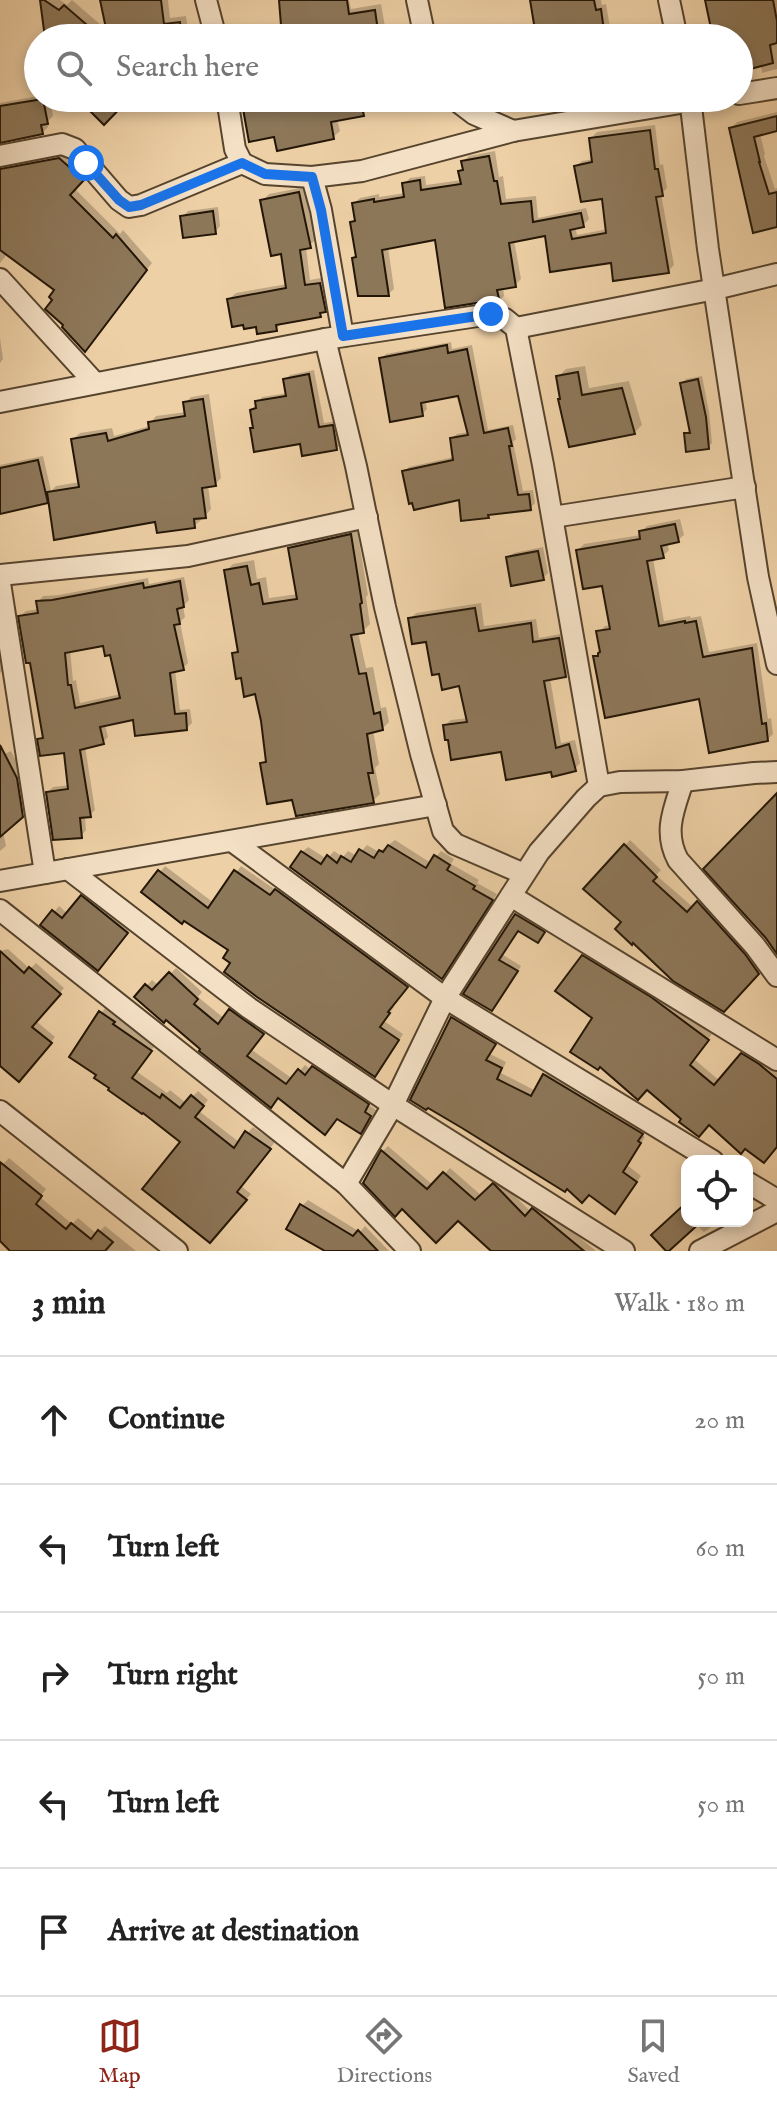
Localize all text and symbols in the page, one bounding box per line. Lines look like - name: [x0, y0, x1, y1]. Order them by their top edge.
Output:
- search box: [24, 24, 753, 112]
- icon: search: [52, 46, 96, 90]
- text: Search here: [116, 49, 259, 87]
- route start: [68, 145, 104, 181]
- route end: [473, 296, 509, 332]
- map controls: [681, 1155, 753, 1227]
- button: locate: [681, 1155, 753, 1227]
- text: 3 min: [32, 1282, 106, 1325]
- text: Walk · 180 m: [614, 1287, 745, 1320]
- icon: ahead: [32, 1398, 76, 1442]
- text: Continue: [108, 1401, 225, 1439]
- text: 20 m: [694, 1404, 745, 1437]
- icon: left: [32, 1526, 76, 1570]
- text: Turn left: [108, 1529, 219, 1567]
- text: 60 m: [696, 1532, 745, 1565]
- icon: right: [32, 1654, 76, 1698]
- text: Turn right: [108, 1657, 238, 1695]
- text: 50 m: [697, 1660, 745, 1693]
- icon: left: [32, 1782, 76, 1826]
- text: Turn left: [108, 1785, 219, 1823]
- text: 50 m: [697, 1788, 745, 1821]
- icon: arrive: [32, 1910, 76, 1954]
- text: Arrive at destination: [108, 1913, 359, 1951]
- tab: Map: [98, 2014, 142, 2090]
- tab: Directions: [337, 2014, 432, 2090]
- tab: Saved: [627, 2014, 679, 2090]

